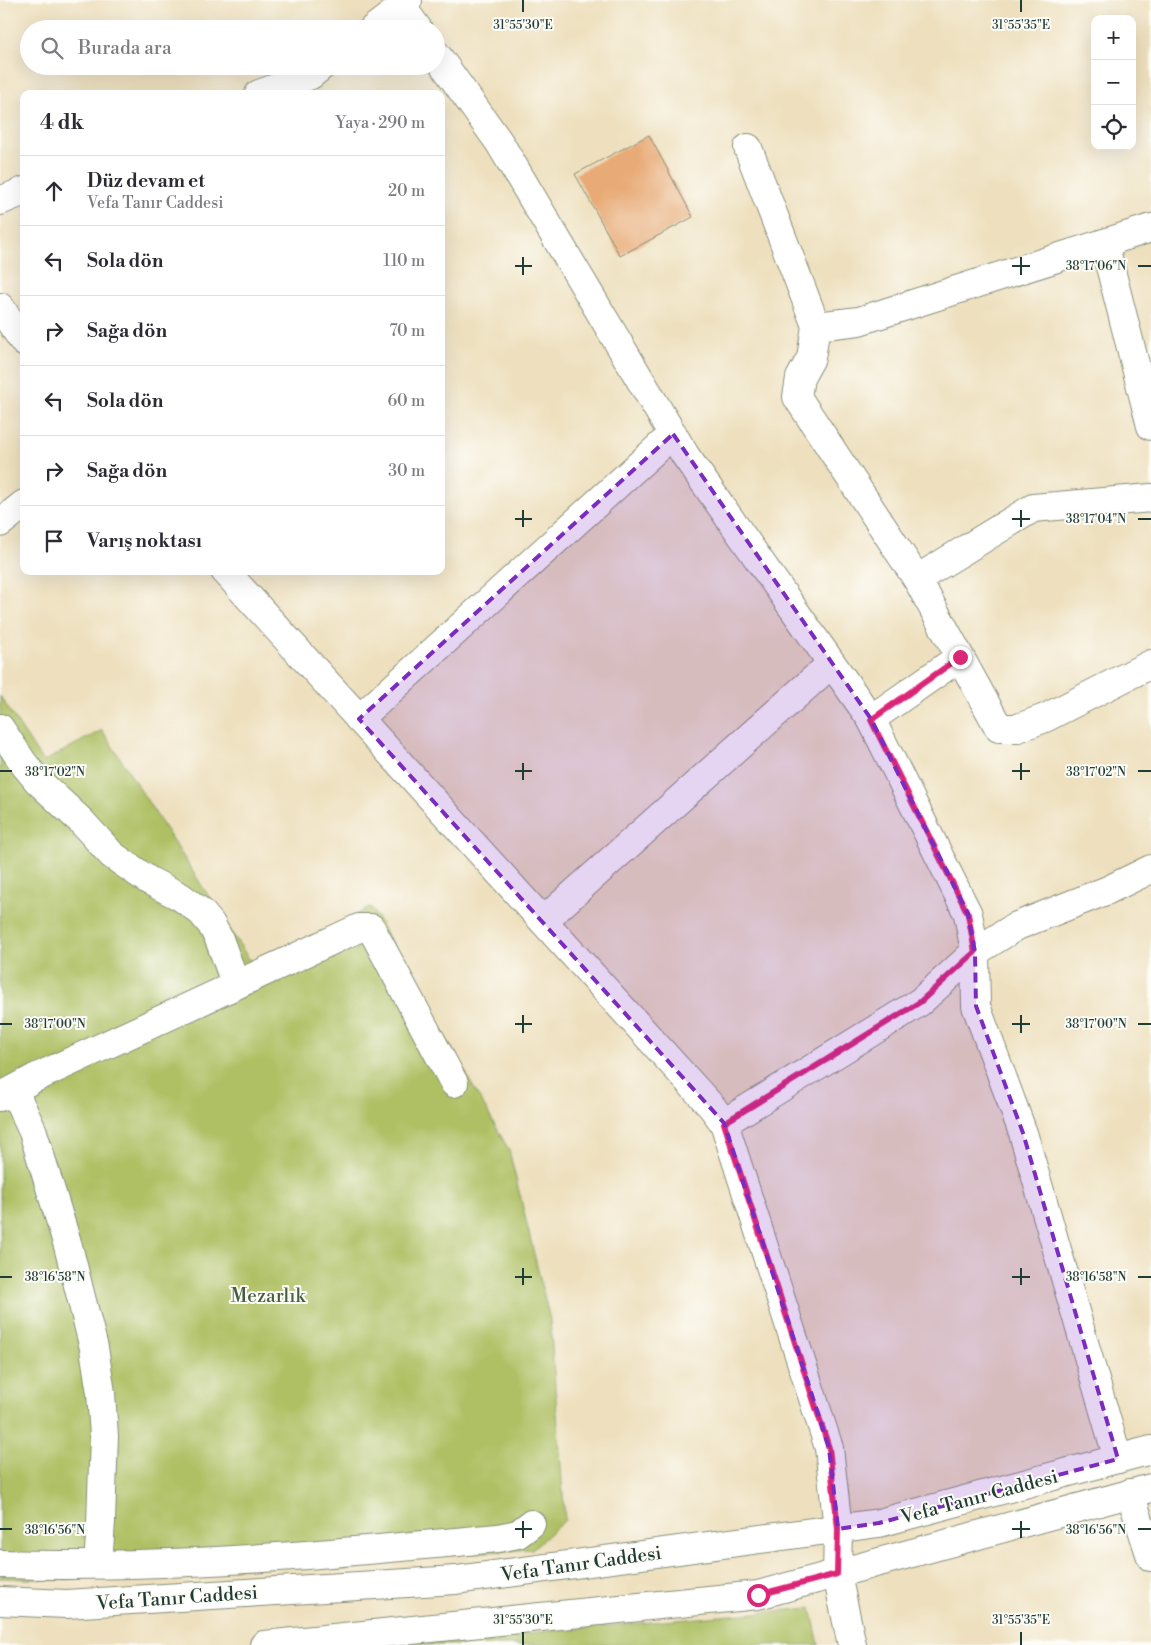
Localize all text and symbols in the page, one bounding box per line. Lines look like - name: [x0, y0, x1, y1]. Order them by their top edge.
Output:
- map controls: [1091, 15, 1136, 150]
- button: +: [1091, 15, 1136, 60]
- text: 31°55'30"E: [493, 18, 553, 33]
- text: 31°55'35"E: [992, 18, 1050, 33]
- search box: [20, 20, 445, 75]
- icon: search: [38, 34, 66, 62]
- text: Burada ara: [78, 36, 172, 60]
- button: −: [1091, 60, 1136, 105]
- button: locate: [1091, 105, 1136, 150]
- text: 4 dk: [40, 110, 84, 136]
- text: Yaya · 290 m: [336, 113, 425, 133]
- text: Düz devam et: [87, 169, 205, 193]
- icon: ahead: [40, 177, 68, 205]
- text: 20 m: [388, 181, 425, 201]
- text: Vefa Tanır Caddesi: [87, 193, 223, 213]
- icon: left: [40, 247, 68, 275]
- text: Sola dön: [87, 249, 163, 273]
- text: 110 m: [383, 251, 425, 271]
- text: 38°17'06"N: [1066, 259, 1126, 274]
- icon: right: [40, 317, 68, 345]
- text: Sağa dön: [87, 319, 167, 343]
- text: 70 m: [389, 321, 425, 341]
- icon: left: [40, 387, 68, 415]
- text: Sola dön: [87, 389, 163, 413]
- text: 60 m: [387, 391, 425, 411]
- icon: right: [40, 457, 68, 485]
- text: Sağa dön: [87, 459, 167, 483]
- text: 30 m: [388, 461, 425, 481]
- text: 38°17'04"N: [1066, 512, 1126, 527]
- icon: arrive: [40, 527, 68, 555]
- text: Varış noktası: [87, 529, 202, 553]
- route end: [949, 646, 972, 669]
- text: 38°17'02"N: [25, 765, 85, 780]
- text: 38°17'02"N: [1066, 765, 1126, 780]
- text: 38°17'00"N: [24, 1017, 86, 1032]
- text: 38°17'00"N: [1065, 1017, 1127, 1032]
- text: 38°16'58"N: [25, 1270, 85, 1285]
- text: 38°16'58"N: [1066, 1270, 1126, 1285]
- park label: Mezarlık: [231, 1284, 307, 1308]
- street label: Vefa Tanır Caddesi: [897, 1464, 1061, 1530]
- text: 38°16'56"N: [25, 1523, 85, 1538]
- text: 38°16'56"N: [1066, 1523, 1126, 1538]
- street label: Vefa Tanır Caddesi: [498, 1541, 663, 1587]
- street label: Vefa Tanır Caddesi: [94, 1580, 259, 1616]
- route start: [747, 1584, 770, 1607]
- text: 31°55'30"E: [493, 1613, 553, 1628]
- text: 31°55'35"E: [992, 1613, 1050, 1628]

